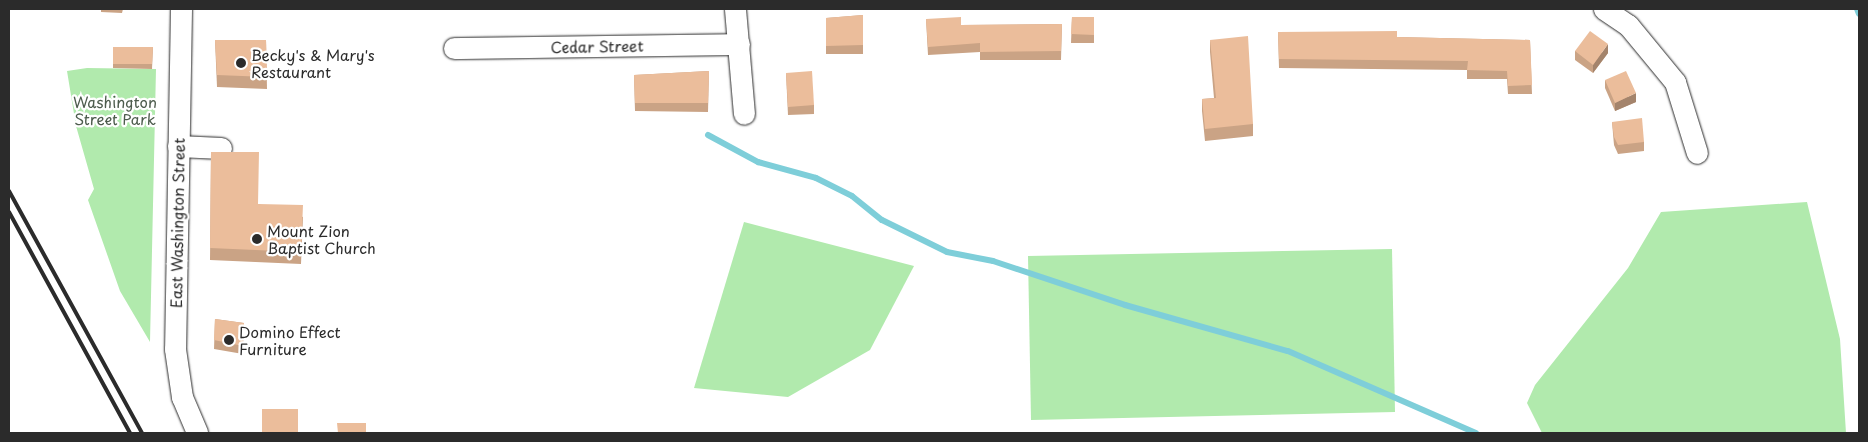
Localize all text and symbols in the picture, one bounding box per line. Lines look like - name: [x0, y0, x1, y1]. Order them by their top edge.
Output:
- street label: Cedar Street: [550, 36, 644, 56]
- place label: Becky's & Mary's Restaurant: [251, 45, 375, 80]
- marker: Becky's & Mary's Restaurant: [235, 57, 247, 69]
- park label: Washington Street Park: [73, 92, 157, 127]
- street label: East Washington Street: [167, 138, 187, 308]
- place label: Mount Zion Baptist Church: [267, 221, 376, 256]
- marker: Mount Zion Baptist Church: [251, 233, 263, 245]
- place label: Domino Effect Furniture: [239, 322, 340, 357]
- marker: Domino Effect Furniture: [223, 334, 235, 346]

